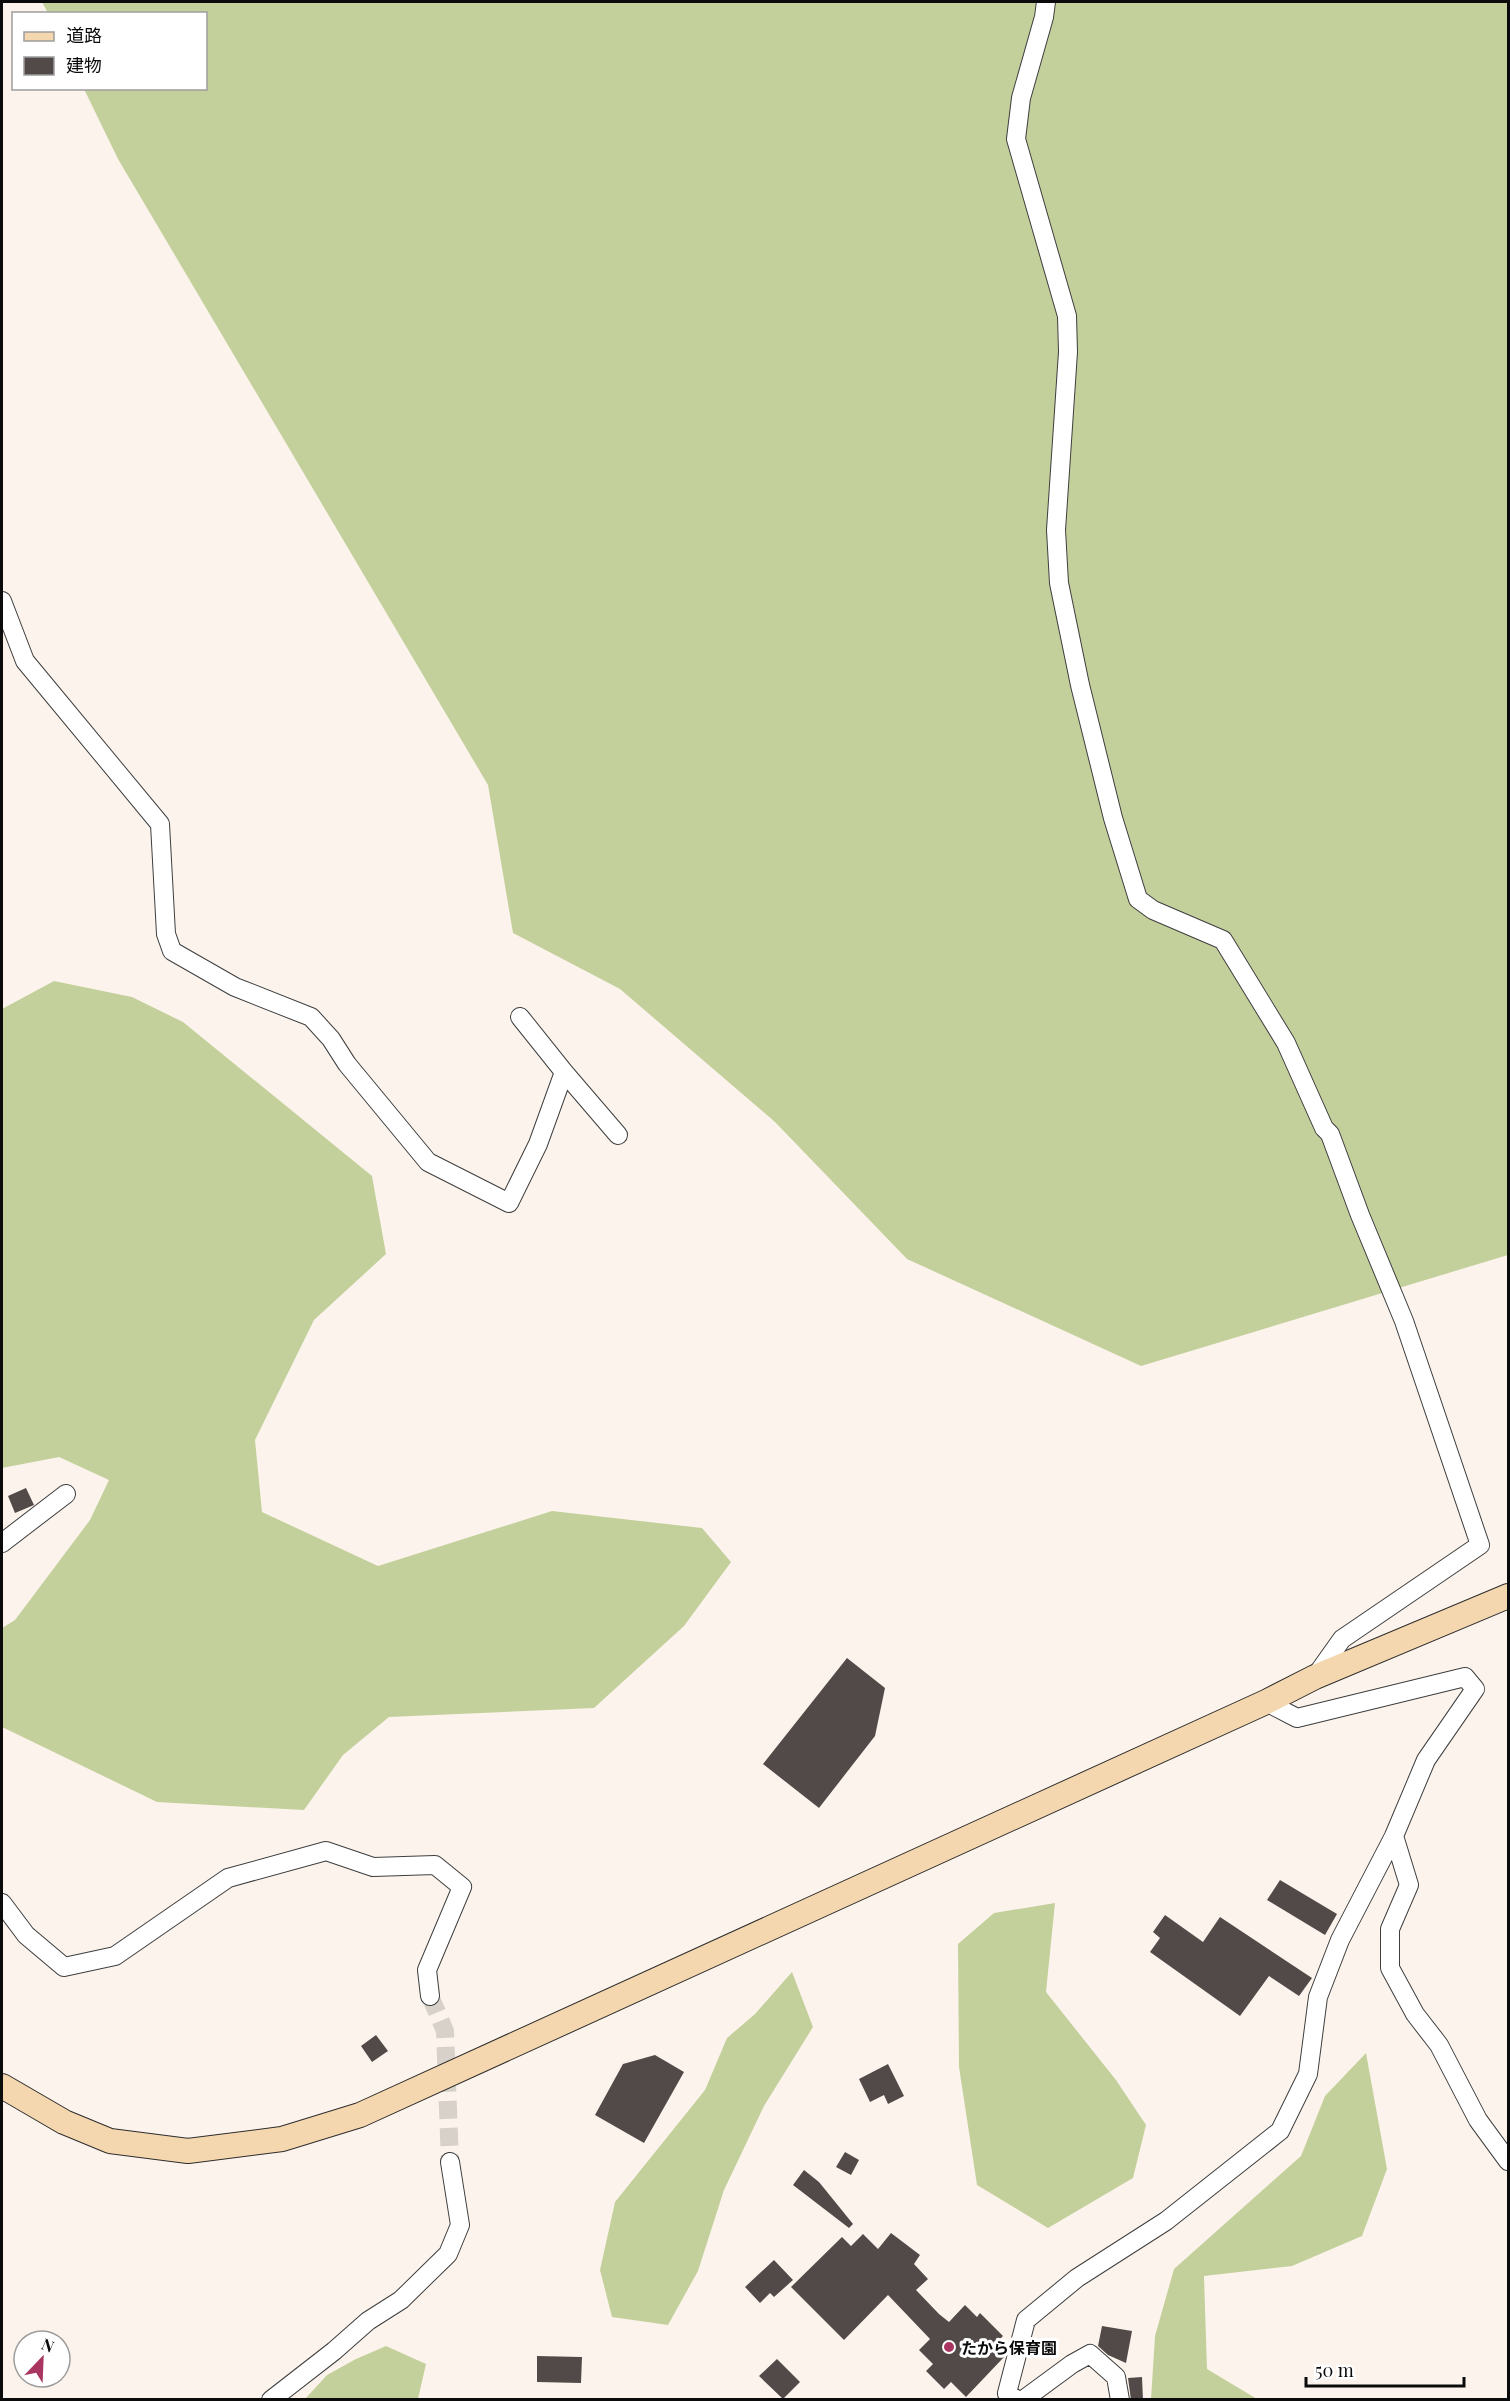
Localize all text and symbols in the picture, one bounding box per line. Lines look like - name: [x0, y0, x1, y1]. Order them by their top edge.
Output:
- legend: [12, 12, 207, 90]
- text: 道路: [66, 23, 102, 47]
- text: 建物: [66, 53, 102, 77]
- north arrow: [12, 2329, 72, 2389]
- text: N: [39, 2333, 58, 2357]
- place label: たから保育園: [961, 2337, 1057, 2358]
- marker: たから保育園: [942, 2340, 956, 2354]
- scale bar: [1306, 2350, 1464, 2388]
- text: 50 m: [1315, 2358, 1354, 2382]

